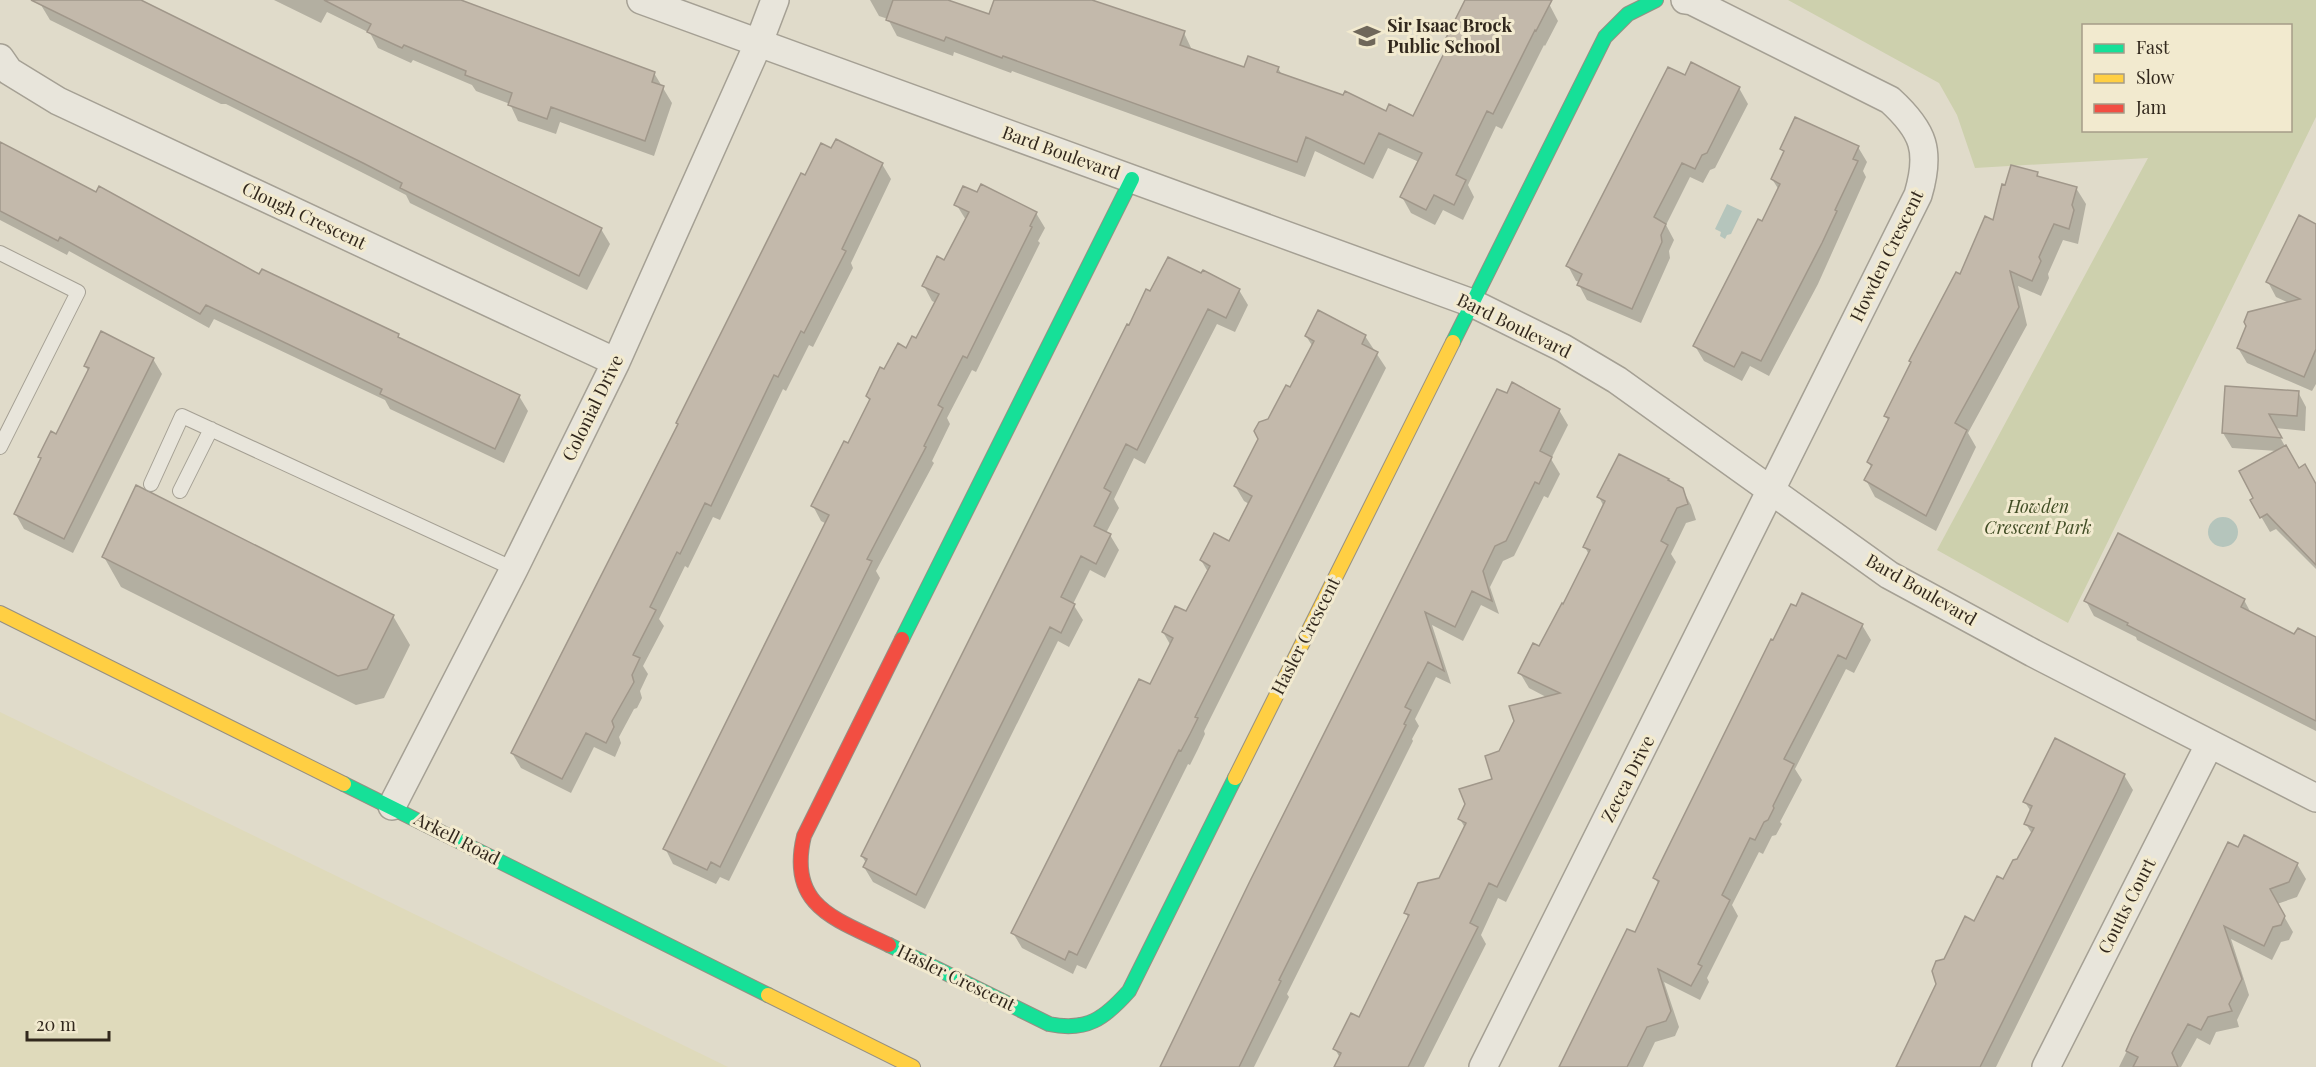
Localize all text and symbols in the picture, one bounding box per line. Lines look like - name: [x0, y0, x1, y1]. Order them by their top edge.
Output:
- place label: Sir Isaac Brock Public School: [1387, 13, 1512, 58]
- school or university icon: Sir Isaac Brock Public School: [1352, 21, 1382, 51]
- legend: [2082, 24, 2292, 132]
- text: Fast: [2136, 35, 2170, 59]
- text: Slow: [2136, 65, 2174, 89]
- text: Jam: [2135, 95, 2166, 119]
- street label: Bard Boulevard: [999, 120, 1124, 185]
- street label: Clough Crescent: [238, 176, 371, 255]
- street label: Howden Crescent: [1844, 185, 1929, 325]
- street label: Bard Boulevard: [1453, 287, 1576, 363]
- street label: Colonial Drive: [556, 350, 628, 465]
- park label: Howden Crescent Park: [1984, 494, 2092, 539]
- street label: Bard Boulevard: [1862, 548, 1982, 631]
- street label: Hasler Crescent: [1265, 572, 1345, 698]
- street label: Zecca Drive: [1595, 731, 1659, 826]
- street label: Arkell Road: [410, 806, 505, 870]
- street label: Coutts Court: [2092, 853, 2161, 957]
- street label: Hasler Crescent: [893, 938, 1020, 1016]
- scale bar: [27, 1004, 110, 1042]
- text: 20 m: [36, 1012, 76, 1036]

